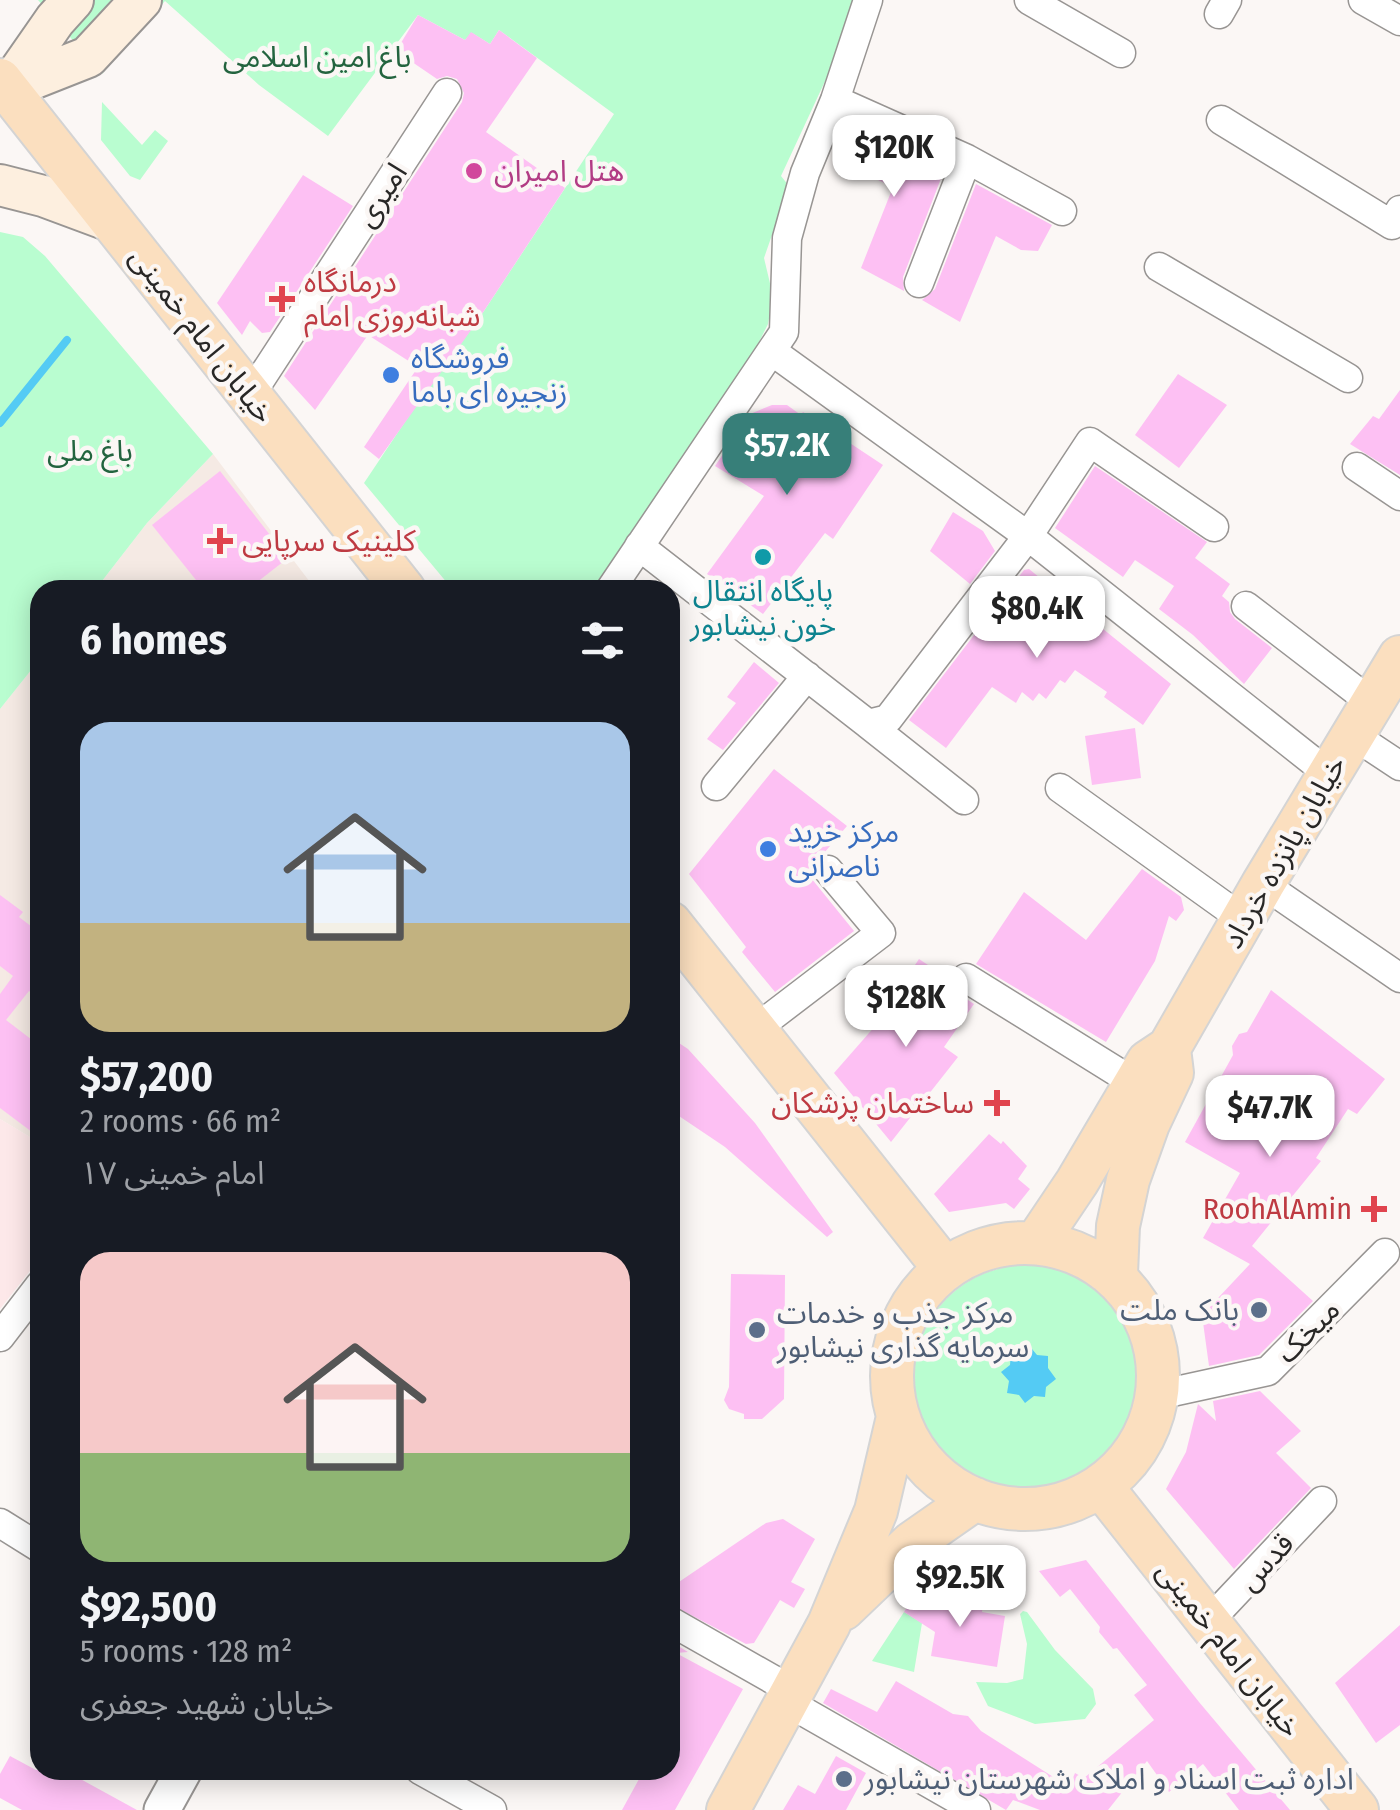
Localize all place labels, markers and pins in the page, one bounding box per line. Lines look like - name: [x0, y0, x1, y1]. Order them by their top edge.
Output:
- pin: $120K: [824, 115, 964, 200]
- place label: هتل امیران: [494, 153, 624, 189]
- marker: هتل امیران: [463, 160, 485, 182]
- place label: درمانگاه شبانه‌روزی امام: [304, 264, 481, 338]
- marker: درمانگاه شبانه‌روزی امام: [269, 286, 295, 312]
- place label: فروشگاه زنجیره ای باما: [411, 340, 568, 410]
- marker: فروشگاه زنجیره ای باما: [380, 364, 402, 386]
- pin: $57.2K: [706, 413, 868, 498]
- place label: کلینیک سرپایی: [242, 523, 416, 560]
- marker: کلینیک سرپایی: [207, 528, 233, 554]
- marker: پایگاه انتقال خون نیشابور: [752, 546, 774, 568]
- place label: پایگاه انتقال خون نیشابور: [689, 573, 836, 643]
- pin: $80.4K: [956, 576, 1118, 661]
- place label: مرکز خرید ناصرانی: [788, 814, 899, 884]
- marker: مرکز خرید ناصرانی: [757, 838, 779, 860]
- pin: $128K: [836, 965, 976, 1050]
- pin: $47.7K: [1189, 1075, 1351, 1160]
- place label: ساختمان پزشکان: [771, 1085, 974, 1122]
- marker: ساختمان پزشکان: [984, 1090, 1010, 1116]
- place label: RoohAlAmin: [1203, 1191, 1352, 1227]
- marker: RoohAlAmin: [1361, 1196, 1387, 1222]
- place label: بانک ملت: [1120, 1292, 1239, 1328]
- place label: مرکز جذب و خدمات سرمایه گذاری نیشابور: [776, 1295, 1029, 1365]
- marker: بانک ملت: [1248, 1299, 1270, 1321]
- marker: مرکز جذب و خدمات سرمایه گذاری نیشابور: [746, 1319, 768, 1341]
- pin: $92.5K: [879, 1545, 1041, 1630]
- place label: اداره ثبت اسناد و املاک شهرستان نیشابور: [863, 1761, 1354, 1797]
- marker: اداره ثبت اسناد و املاک شهرستان نیشابور: [833, 1768, 855, 1790]

